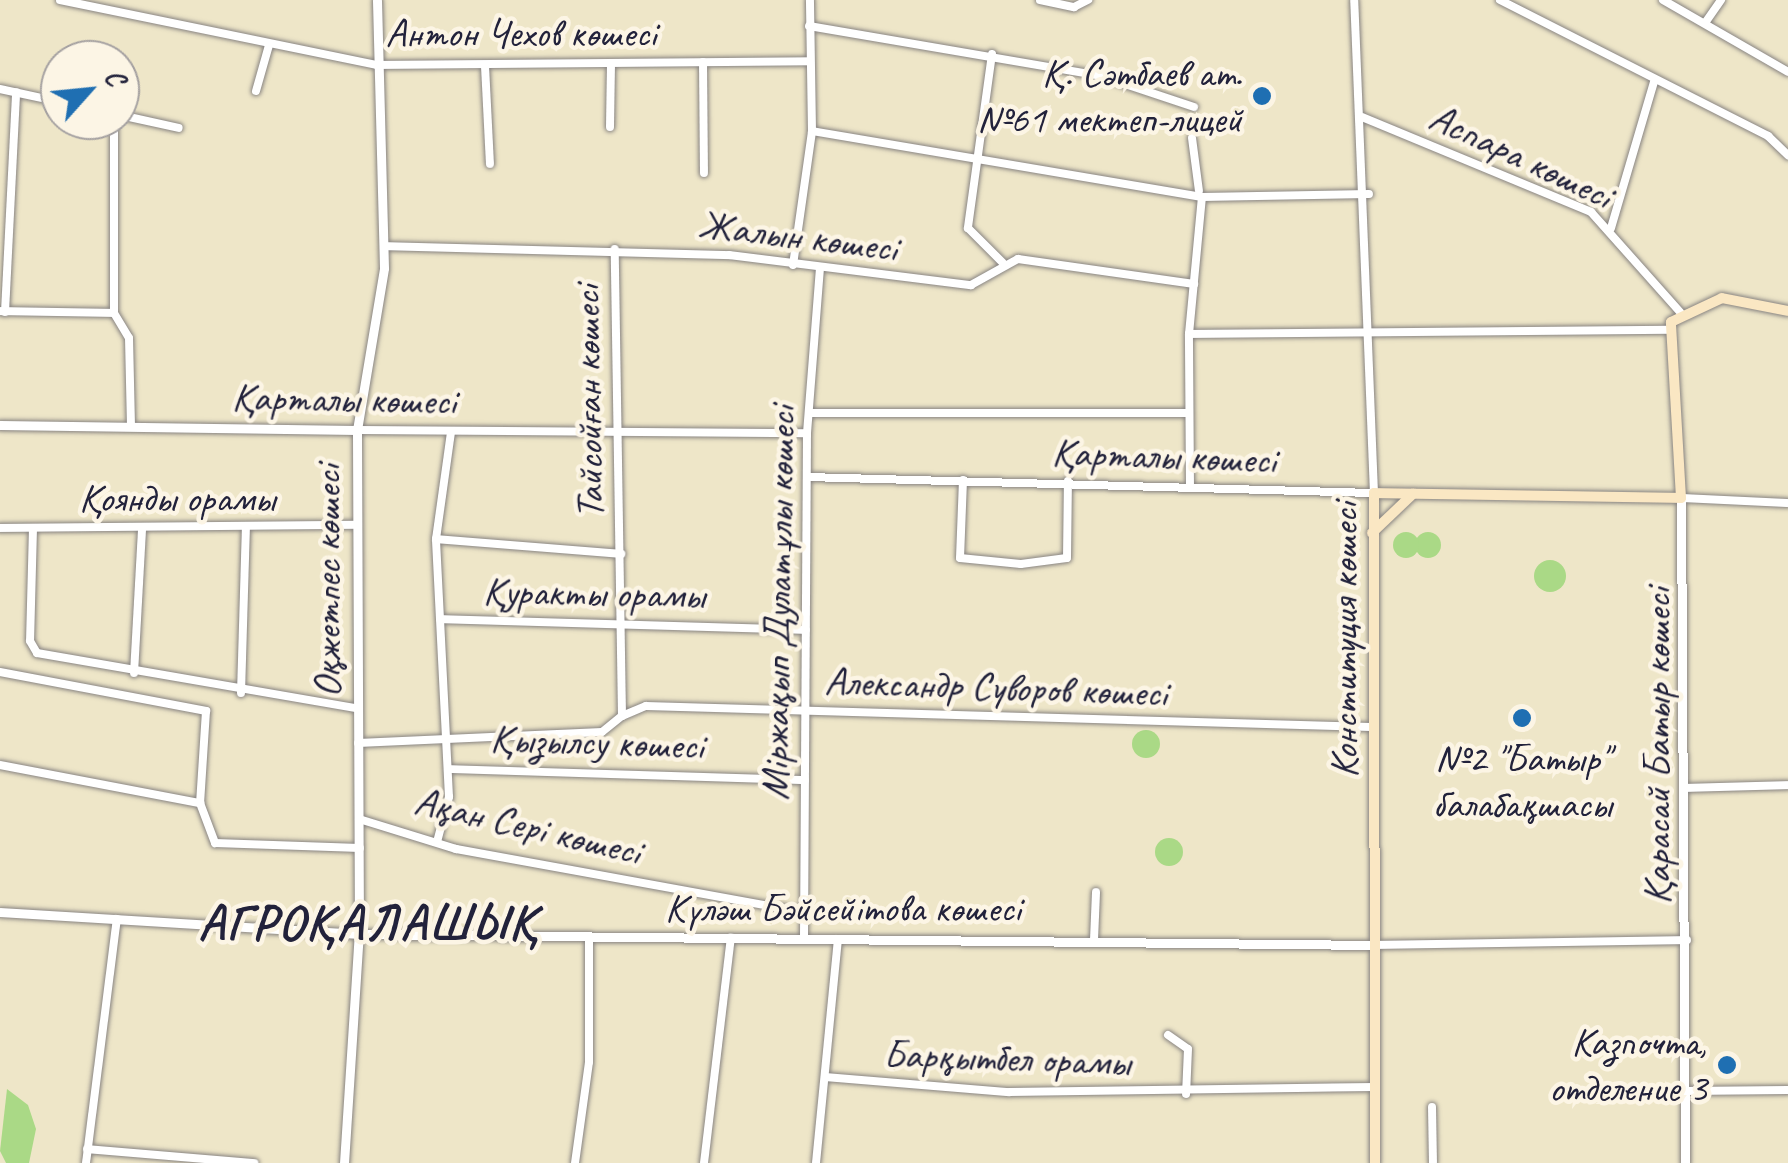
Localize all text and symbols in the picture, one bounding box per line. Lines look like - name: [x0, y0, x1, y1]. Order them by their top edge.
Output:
- street label: Антон Чехов көшесі: [385, 9, 657, 57]
- north arrow: [40, 40, 140, 140]
- place label: Қ. Сәтбаев ат. №61 мектеп-лицей: [977, 49, 1242, 143]
- text: С: [97, 63, 134, 91]
- marker: Қ. Сәтбаев ат. №61 мектеп-лицей: [1251, 85, 1273, 107]
- street label: Аспара көшесі: [1422, 93, 1620, 219]
- street label: Жалын көшесі: [696, 200, 900, 272]
- street label: Тайсойған көшесі: [562, 284, 614, 520]
- street label: Қарталы көшесі: [232, 373, 456, 425]
- street label: Міржақып Дулатұлы көшесі: [751, 403, 805, 803]
- street label: Қарталы көшесі: [1051, 428, 1277, 484]
- street label: Оқжетпес көшесі: [303, 464, 351, 698]
- street label: Қоянды орамы: [79, 474, 275, 522]
- street label: Конституция көшесі: [1320, 502, 1368, 778]
- street label: Қуракты орамы: [483, 567, 705, 619]
- street label: Қарасай Батыр көшесі: [1633, 588, 1681, 904]
- street label: Александр Суворов көшесі: [823, 657, 1169, 717]
- marker: №2 "Батыр" балабақшасы: [1511, 707, 1533, 729]
- street label: Қызылсу көшесі: [489, 714, 705, 770]
- place label: №2 "Батыр" балабақшасы: [1432, 734, 1612, 828]
- street label: Ақан Сері көшесі: [410, 777, 646, 875]
- street label: Күләш Бәйсейітова көшесі: [665, 884, 1021, 932]
- district label: АГРОҚАЛАШЫҚ: [193, 893, 545, 953]
- place label: Казпочта, отделение 3: [1549, 1018, 1707, 1112]
- street label: Барқытбел орамы: [883, 1030, 1131, 1086]
- marker: Казпочта, отделение 3: [1716, 1054, 1738, 1076]

